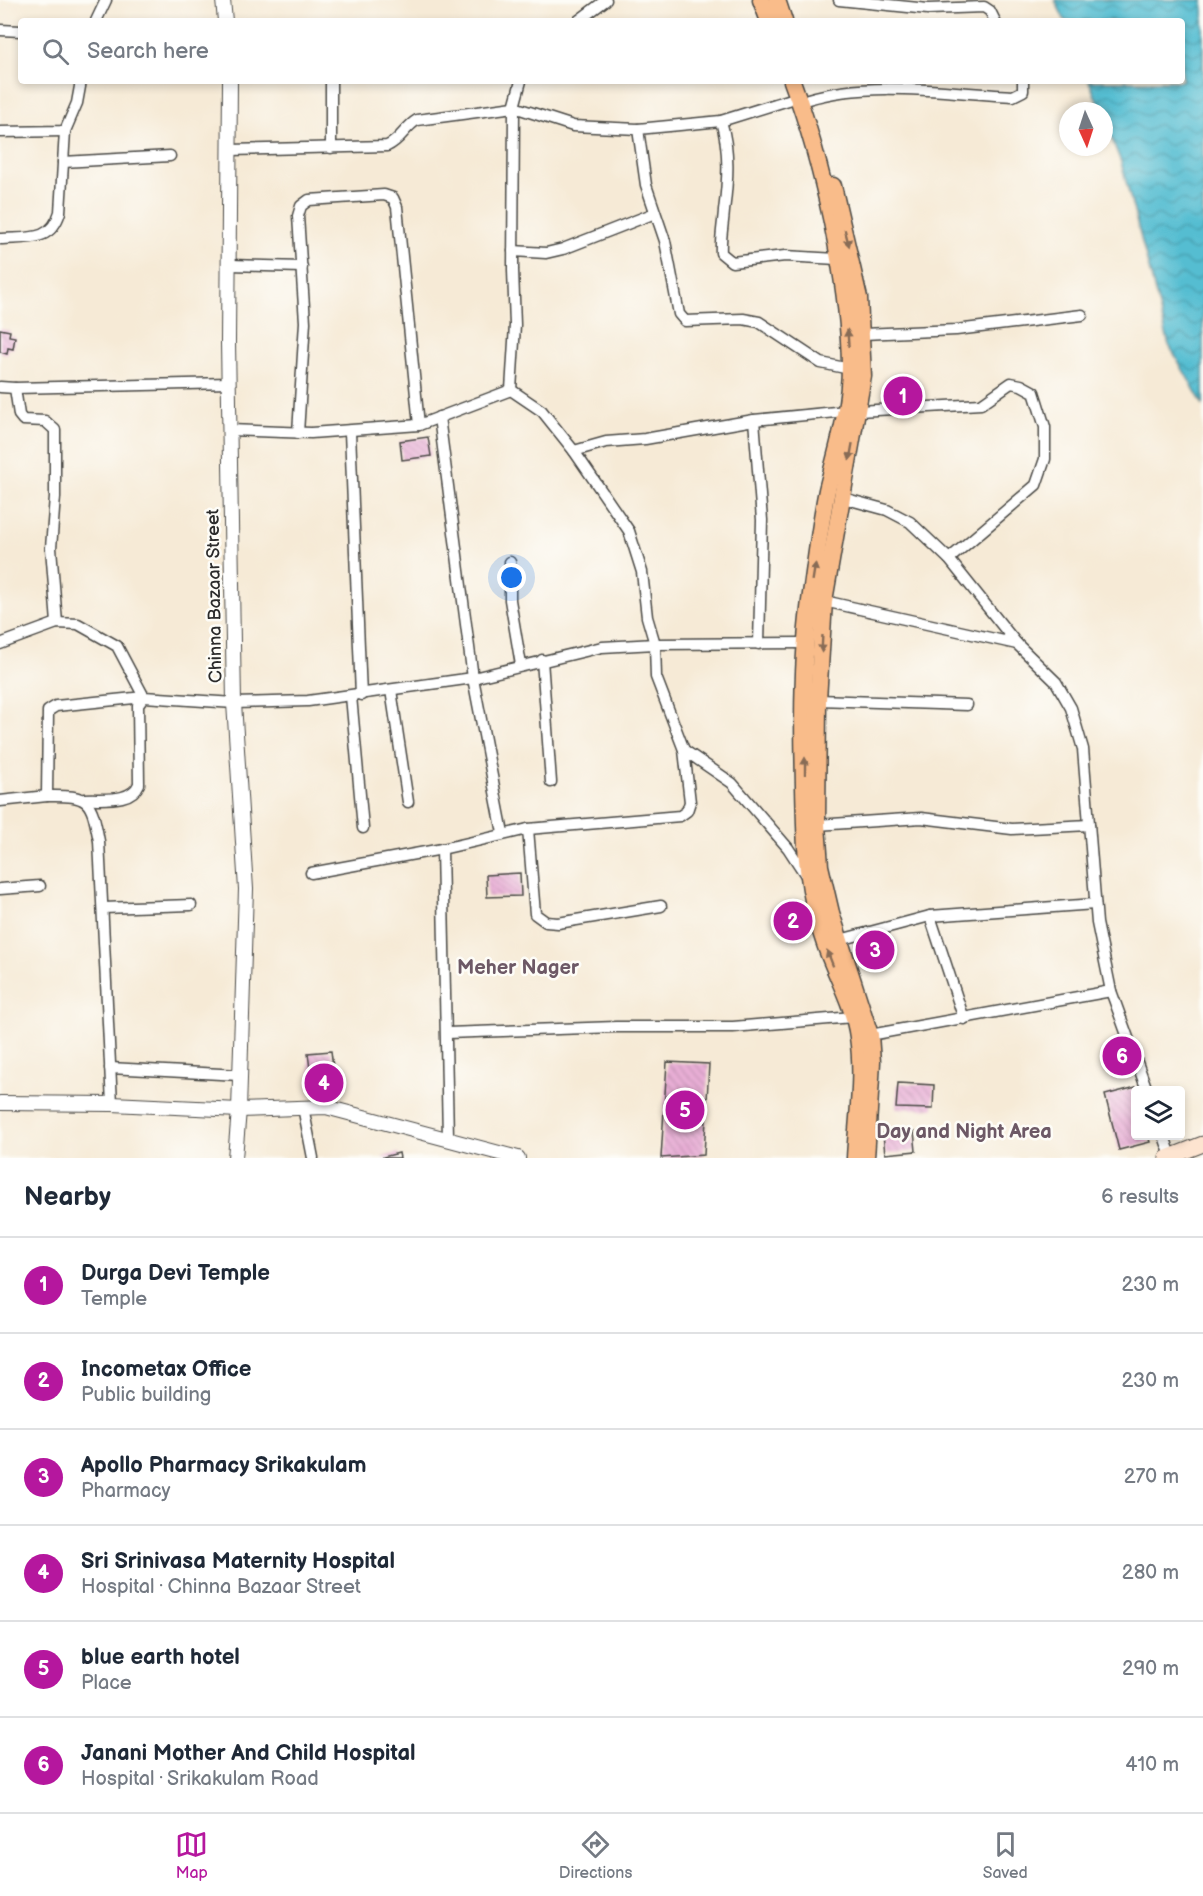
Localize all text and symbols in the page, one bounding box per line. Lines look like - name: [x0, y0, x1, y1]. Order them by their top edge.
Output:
- search box: [18, 18, 1185, 84]
- icon: search: [39, 35, 72, 68]
- text: Search here: [87, 38, 209, 65]
- north arrow: [1059, 102, 1113, 156]
- one-way arrow: [843, 229, 852, 247]
- one-way arrow: [844, 328, 853, 347]
- pin: 1: [884, 374, 922, 418]
- one-way arrow: [846, 443, 855, 462]
- street label: Chinna Bazaar Street: [202, 508, 227, 683]
- one-way arrow: [810, 562, 819, 581]
- your location: [497, 563, 526, 592]
- one-way arrow: [817, 635, 826, 654]
- one-way arrow: [800, 757, 810, 776]
- pin: 2: [774, 898, 812, 944]
- pin: 3: [856, 928, 894, 972]
- one-way arrow: [825, 948, 835, 966]
- district label: Meher Nager: [457, 956, 580, 980]
- pin: 6: [1102, 1034, 1142, 1078]
- pin: 4: [304, 1060, 344, 1106]
- map controls: [1131, 1086, 1185, 1140]
- button: layers: [1131, 1086, 1185, 1140]
- pin: 5: [666, 1088, 704, 1132]
- district label: Day and Night Area: [876, 1120, 1052, 1144]
- text: Nearby: [24, 1182, 111, 1213]
- text: 6 results: [1101, 1185, 1179, 1209]
- text: Durga Devi Temple: [81, 1260, 270, 1287]
- text: 1: [39, 1273, 48, 1297]
- text: 230 m: [1122, 1273, 1179, 1297]
- text: Temple: [81, 1287, 147, 1311]
- text: Incometax Office: [81, 1356, 251, 1383]
- text: 2: [38, 1369, 49, 1393]
- text: 230 m: [1122, 1369, 1179, 1393]
- text: Public building: [81, 1383, 211, 1407]
- text: Apollo Pharmacy Srikakulam: [81, 1452, 366, 1479]
- text: 3: [38, 1465, 49, 1489]
- text: 270 m: [1124, 1465, 1179, 1489]
- text: Pharmacy: [81, 1479, 171, 1503]
- text: Sri Srinivasa Maternity Hospital: [81, 1548, 395, 1575]
- text: 4: [38, 1561, 49, 1585]
- text: 280 m: [1122, 1561, 1179, 1585]
- text: Hospital · Chinna Bazaar Street: [81, 1575, 361, 1599]
- text: blue earth hotel: [81, 1644, 240, 1671]
- text: 5: [38, 1657, 49, 1681]
- text: 290 m: [1122, 1657, 1179, 1681]
- text: Place: [81, 1671, 132, 1695]
- text: Janani Mother And Child Hospital: [81, 1740, 416, 1767]
- text: 6: [37, 1753, 50, 1777]
- text: 410 m: [1125, 1753, 1179, 1777]
- text: Hospital · Srikakulam Road: [81, 1767, 319, 1791]
- tab: Map: [175, 1828, 208, 1883]
- tab: Directions: [559, 1828, 632, 1883]
- tab: Saved: [983, 1828, 1028, 1883]

